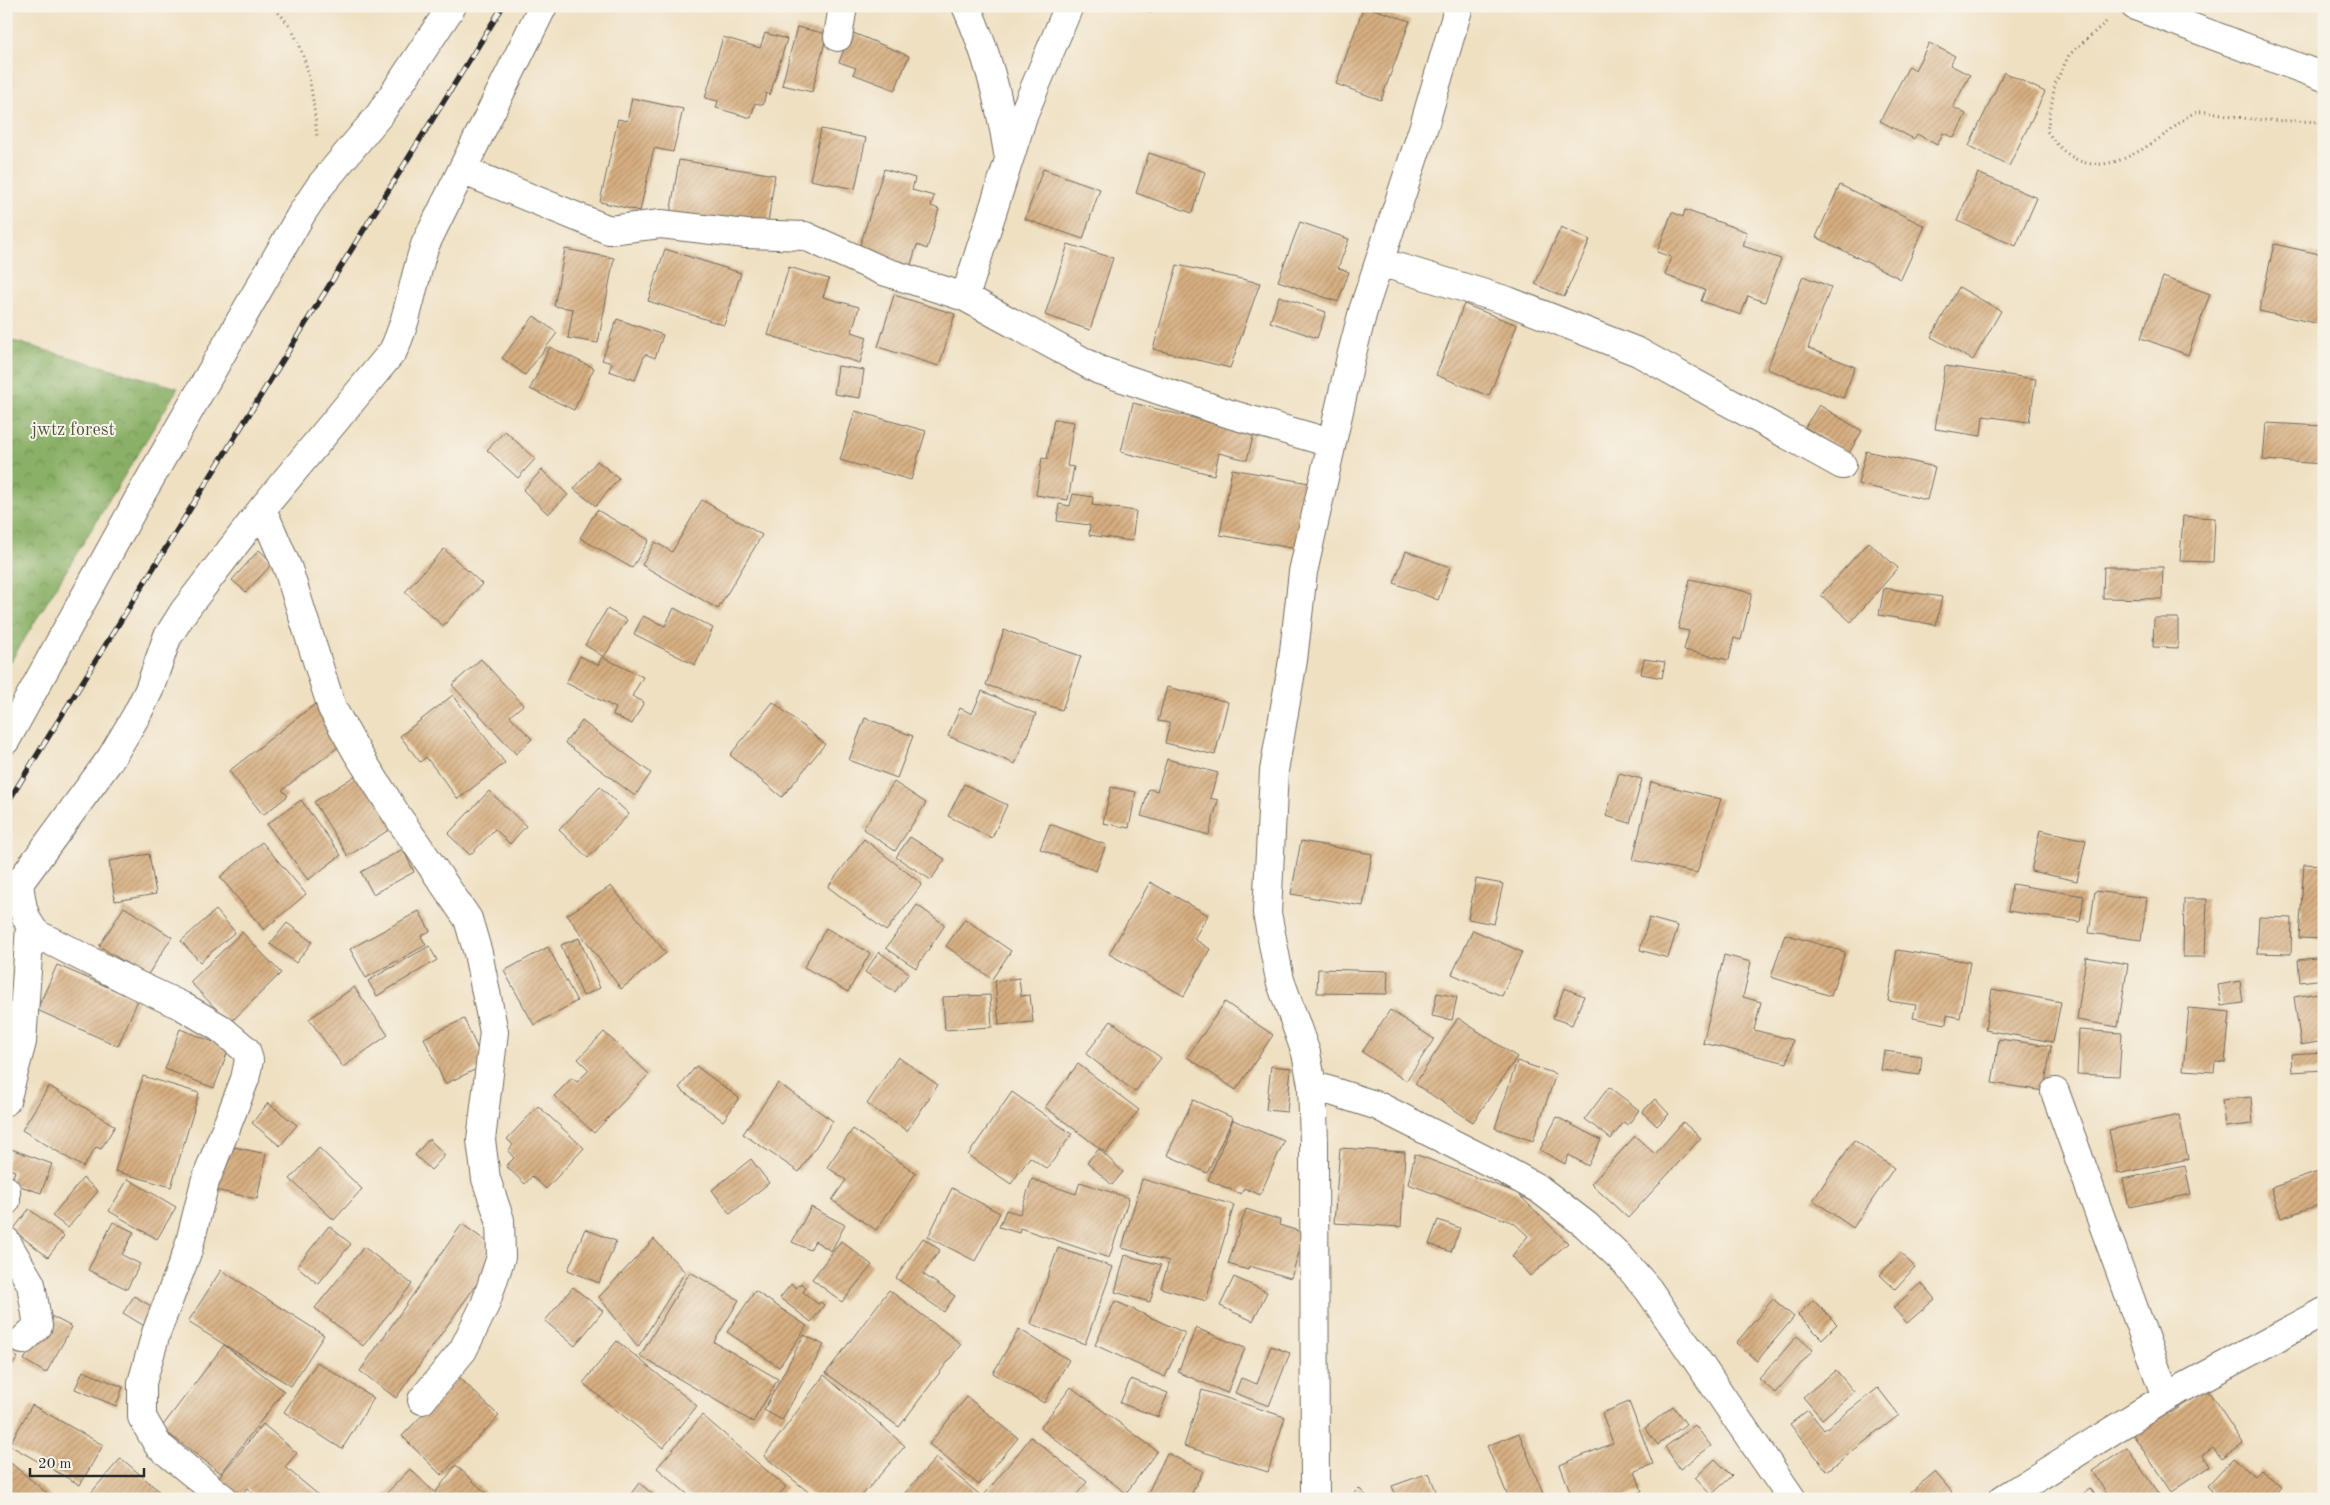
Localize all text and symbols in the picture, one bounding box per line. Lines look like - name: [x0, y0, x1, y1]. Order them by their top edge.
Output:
- park label: jwtz forest: [30, 421, 115, 439]
- scale bar: [30, 1445, 144, 1477]
- text: 20 m: [38, 1457, 72, 1472]

